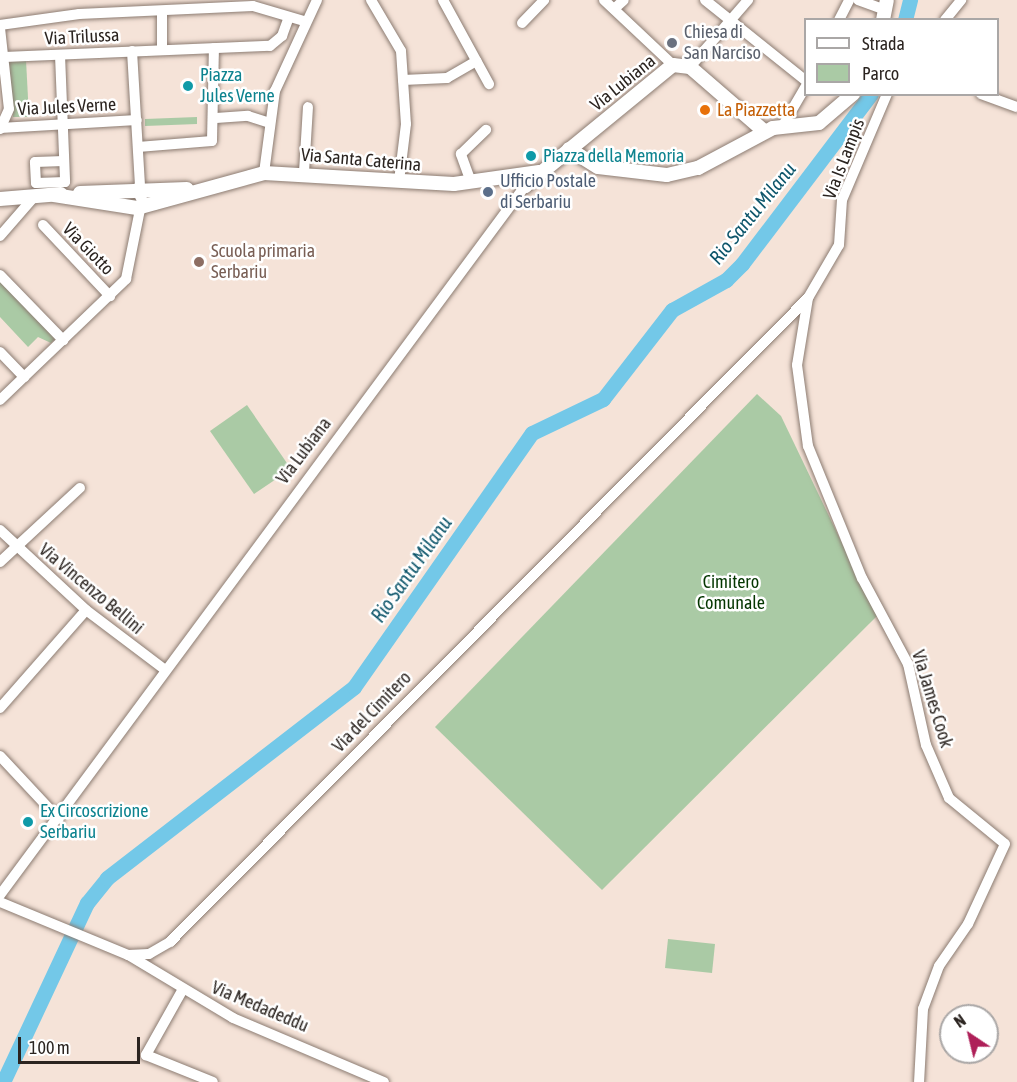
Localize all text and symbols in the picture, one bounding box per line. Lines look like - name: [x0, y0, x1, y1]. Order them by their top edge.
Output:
- legend: [804, 18, 999, 96]
- place label: Chiesa di San Narciso: [684, 22, 761, 64]
- street label: Via Trilussa: [44, 24, 120, 50]
- text: Strada: [862, 33, 905, 54]
- marker: Chiesa di San Narciso: [665, 36, 679, 50]
- street label: Via Lubiana: [586, 50, 660, 116]
- text: Parco: [862, 63, 899, 84]
- place label: Piazza Jules Verne: [200, 65, 275, 107]
- marker: Piazza Jules Verne: [181, 79, 195, 93]
- street label: Via Jules Verne: [17, 94, 117, 120]
- place label: La Piazzetta: [717, 99, 795, 121]
- marker: La Piazzetta: [698, 103, 712, 117]
- street label: Via Is Lampis: [819, 116, 869, 202]
- street label: Via Santa Caterina: [300, 144, 422, 176]
- place label: Piazza della Memoria: [543, 145, 684, 167]
- marker: Piazza della Memoria: [524, 149, 538, 163]
- water label: Rio Santu Milanu: [704, 157, 800, 269]
- place label: Ufficio Postale di Serbariu: [500, 171, 596, 213]
- marker: Ufficio Postale di Serbariu: [481, 185, 495, 199]
- street label: Via Giotto: [58, 218, 118, 280]
- place label: Scuola primaria Serbariu: [211, 241, 315, 284]
- marker: Scuola primaria Serbariu: [192, 255, 206, 269]
- street label: Via Lubiana: [272, 414, 336, 488]
- water label: Rio Santu Milanu: [366, 511, 456, 627]
- street label: Via Vincenzo Bellini: [34, 539, 148, 639]
- park label: Cimitero Comunale: [697, 572, 765, 614]
- street label: Via James Cook: [907, 648, 957, 750]
- street label: Via del Cimitero: [328, 667, 416, 757]
- place label: Ex Circoscrizione Serbariu: [40, 801, 149, 844]
- marker: Ex Circoscrizione Serbariu: [21, 815, 35, 829]
- street label: Via Medadeddu: [208, 977, 312, 1037]
- north arrow: [939, 1004, 999, 1064]
- text: N: [951, 1011, 969, 1031]
- scale bar: [21, 1025, 142, 1063]
- text: 100 m: [29, 1037, 70, 1058]

